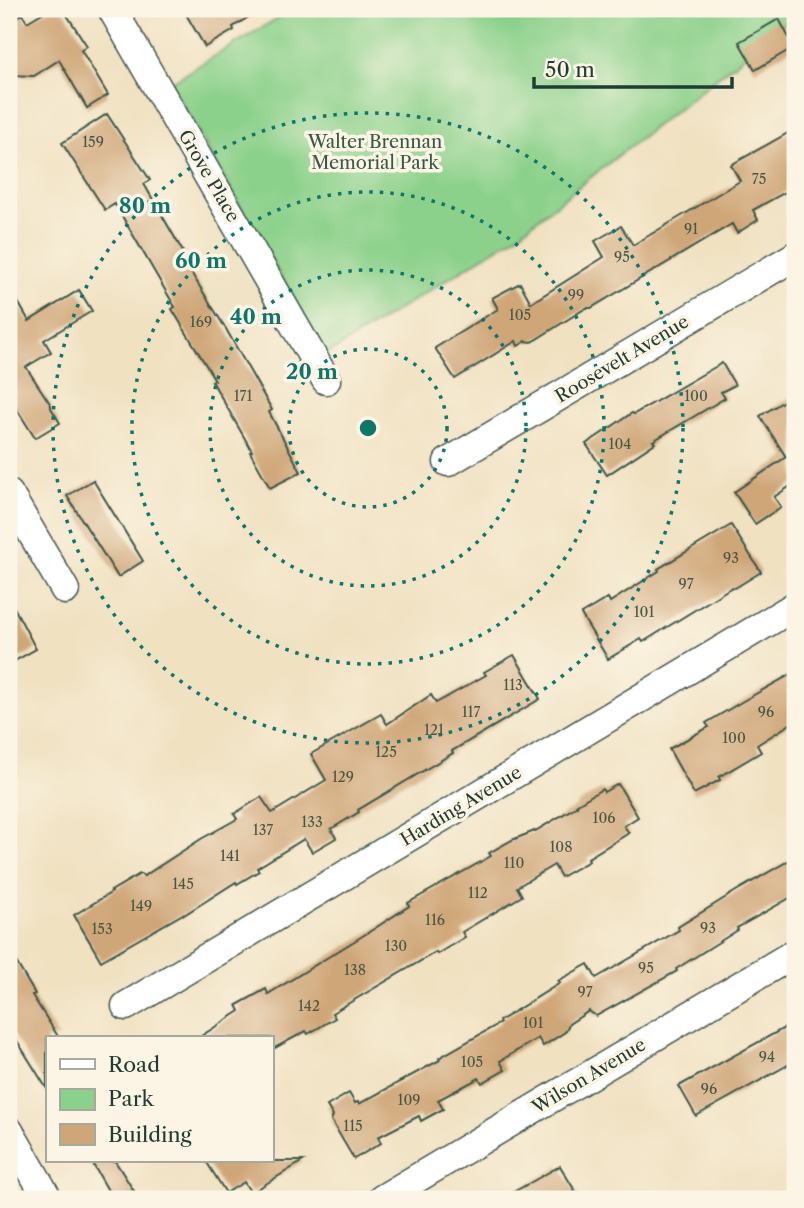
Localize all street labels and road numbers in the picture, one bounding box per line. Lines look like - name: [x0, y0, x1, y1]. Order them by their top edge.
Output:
- street label: Grove Place: [174, 126, 244, 226]
- street label: Roosevelt Avenue: [551, 310, 693, 408]
- street label: Harding Avenue: [396, 761, 526, 851]
- street label: Wilson Avenue: [527, 1033, 650, 1119]

